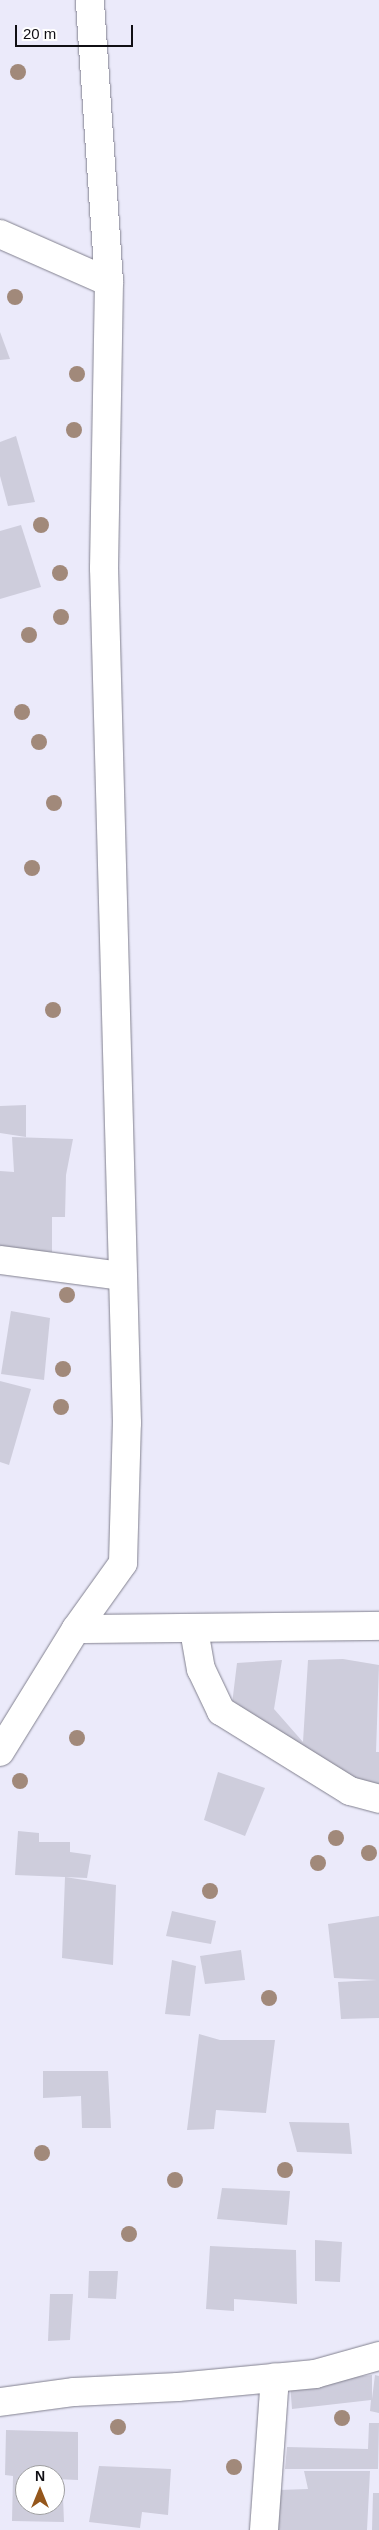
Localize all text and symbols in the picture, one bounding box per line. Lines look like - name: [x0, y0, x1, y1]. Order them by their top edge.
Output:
- scale bar: [18, 15, 135, 47]
- text: 20 m: [23, 25, 56, 42]
- north arrow: [15, 2465, 65, 2515]
- text: N: [35, 2468, 45, 2484]

